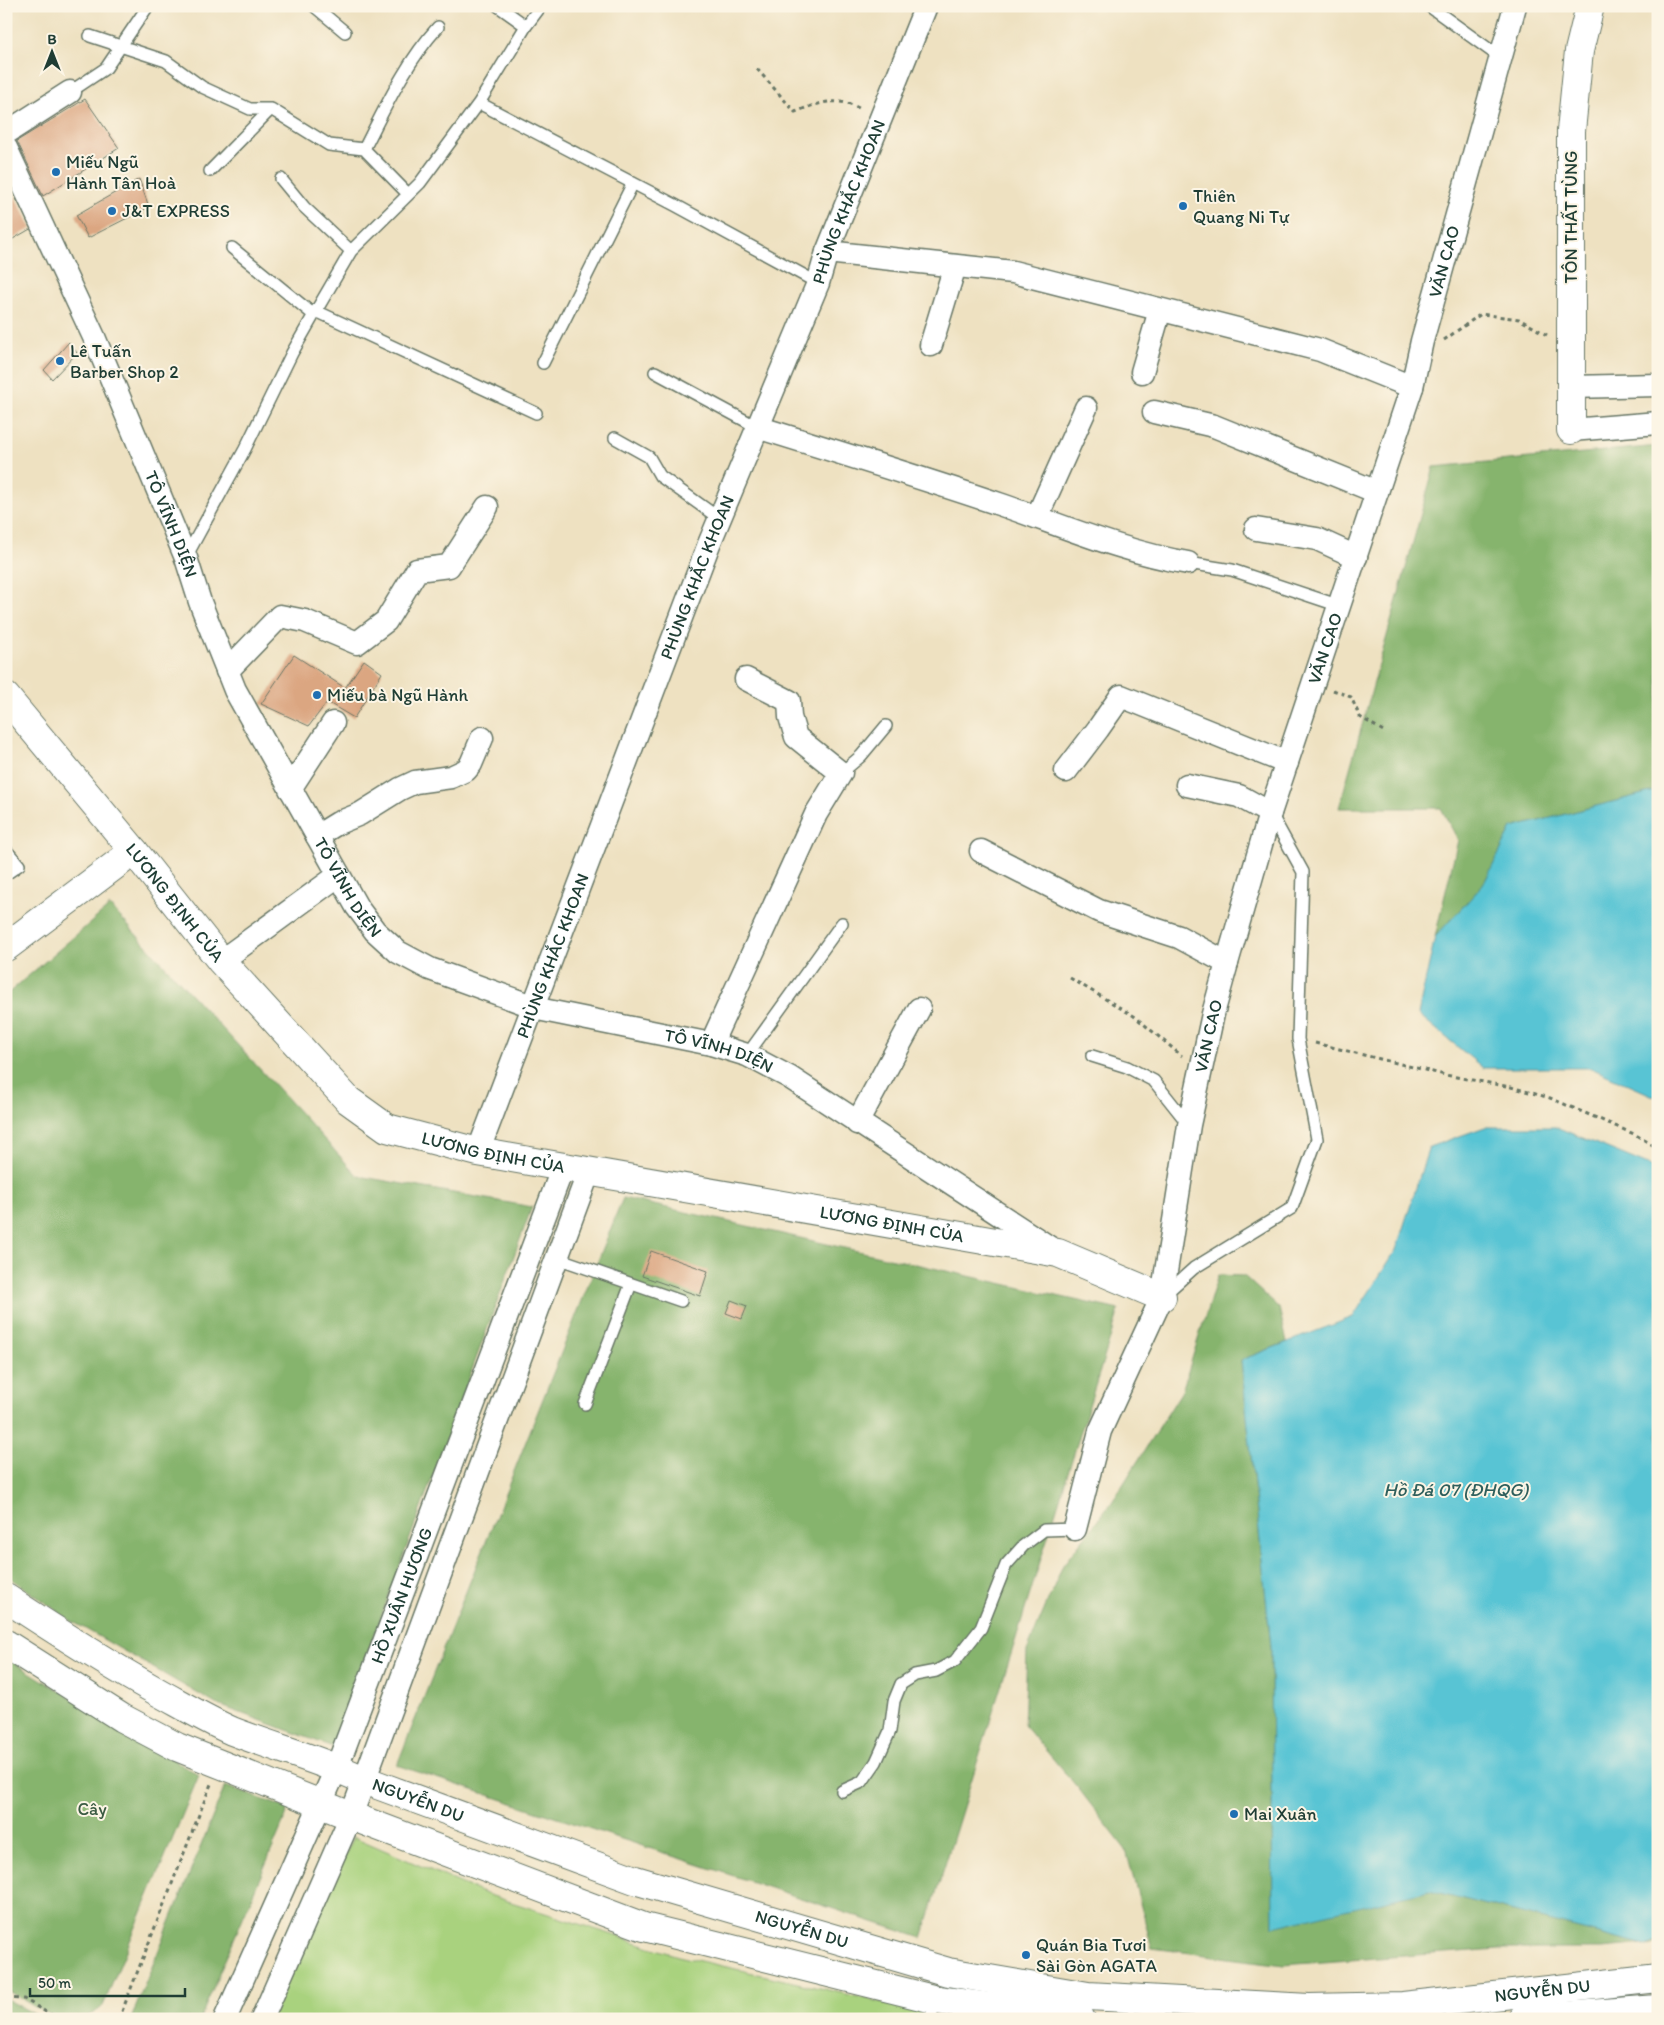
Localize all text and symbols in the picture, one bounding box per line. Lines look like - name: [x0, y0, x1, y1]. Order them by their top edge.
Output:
- north arrow: [28, 28, 78, 78]
- text: B: [47, 31, 57, 48]
- street label: PHÙNG KHẮC KHOAN: [807, 116, 890, 287]
- place label: Miếu Ngũ Hành Tân Hoà: [66, 151, 177, 194]
- street label: TÔN THẤT TÙNG: [1560, 151, 1582, 283]
- marker: Miếu Ngũ Hành Tân Hoà: [50, 166, 62, 178]
- place label: Thiên Quang Ni Tự: [1193, 185, 1290, 228]
- place label: J&T EXPRESS: [122, 200, 230, 222]
- marker: Thiên Quang Ni Tự: [1177, 200, 1189, 212]
- marker: J&T EXPRESS: [106, 205, 118, 217]
- street label: VĂN CAO: [1424, 223, 1465, 300]
- place label: Lê Tuấn Barber Shop 2: [70, 340, 179, 383]
- marker: Lê Tuấn Barber Shop 2: [54, 355, 66, 367]
- street label: TÔ VĨNH DIỆN: [140, 467, 202, 580]
- street label: PHÙNG KHẮC KHOAN: [655, 492, 739, 663]
- street label: VĂN CAO: [1303, 610, 1347, 687]
- place label: Miếu bà Ngũ Hành: [327, 684, 468, 706]
- marker: Miếu bà Ngũ Hành: [311, 689, 323, 701]
- street label: TÔ VĨNH DIỆN: [309, 833, 387, 942]
- street label: LƯƠNG ĐỊNH CỦA: [121, 838, 229, 967]
- street label: PHÙNG KHẮC KHOAN: [511, 870, 594, 1041]
- street label: VĂN CAO: [1190, 997, 1227, 1074]
- street label: TÔ VĨNH DIỆN: [662, 1024, 777, 1078]
- street label: LƯƠNG ĐỊNH CỦA: [419, 1127, 567, 1178]
- street label: LƯƠNG ĐỊNH CỦA: [818, 1201, 966, 1247]
- water label: Hồ Đá 07 (ĐHQG): [1384, 1478, 1529, 1501]
- street label: HỒ XUÂN HƯƠNG: [366, 1524, 437, 1667]
- street label: NGUYỄN DU: [369, 1773, 467, 1827]
- park label: Cây: [77, 1798, 107, 1820]
- place label: Mai Xuân: [1244, 1803, 1317, 1825]
- marker: Mai Xuân: [1228, 1808, 1240, 1820]
- street label: NGUYỄN DU: [753, 1905, 851, 1953]
- place label: Quán Bia Tươi Sài Gòn AGATA: [1036, 1934, 1158, 1977]
- marker: Quán Bia Tươi Sài Gòn AGATA: [1020, 1949, 1032, 1961]
- scale bar: [30, 1965, 185, 1997]
- text: 50 m: [38, 1974, 71, 1992]
- street label: NGUYỄN DU: [1493, 1975, 1591, 2007]

